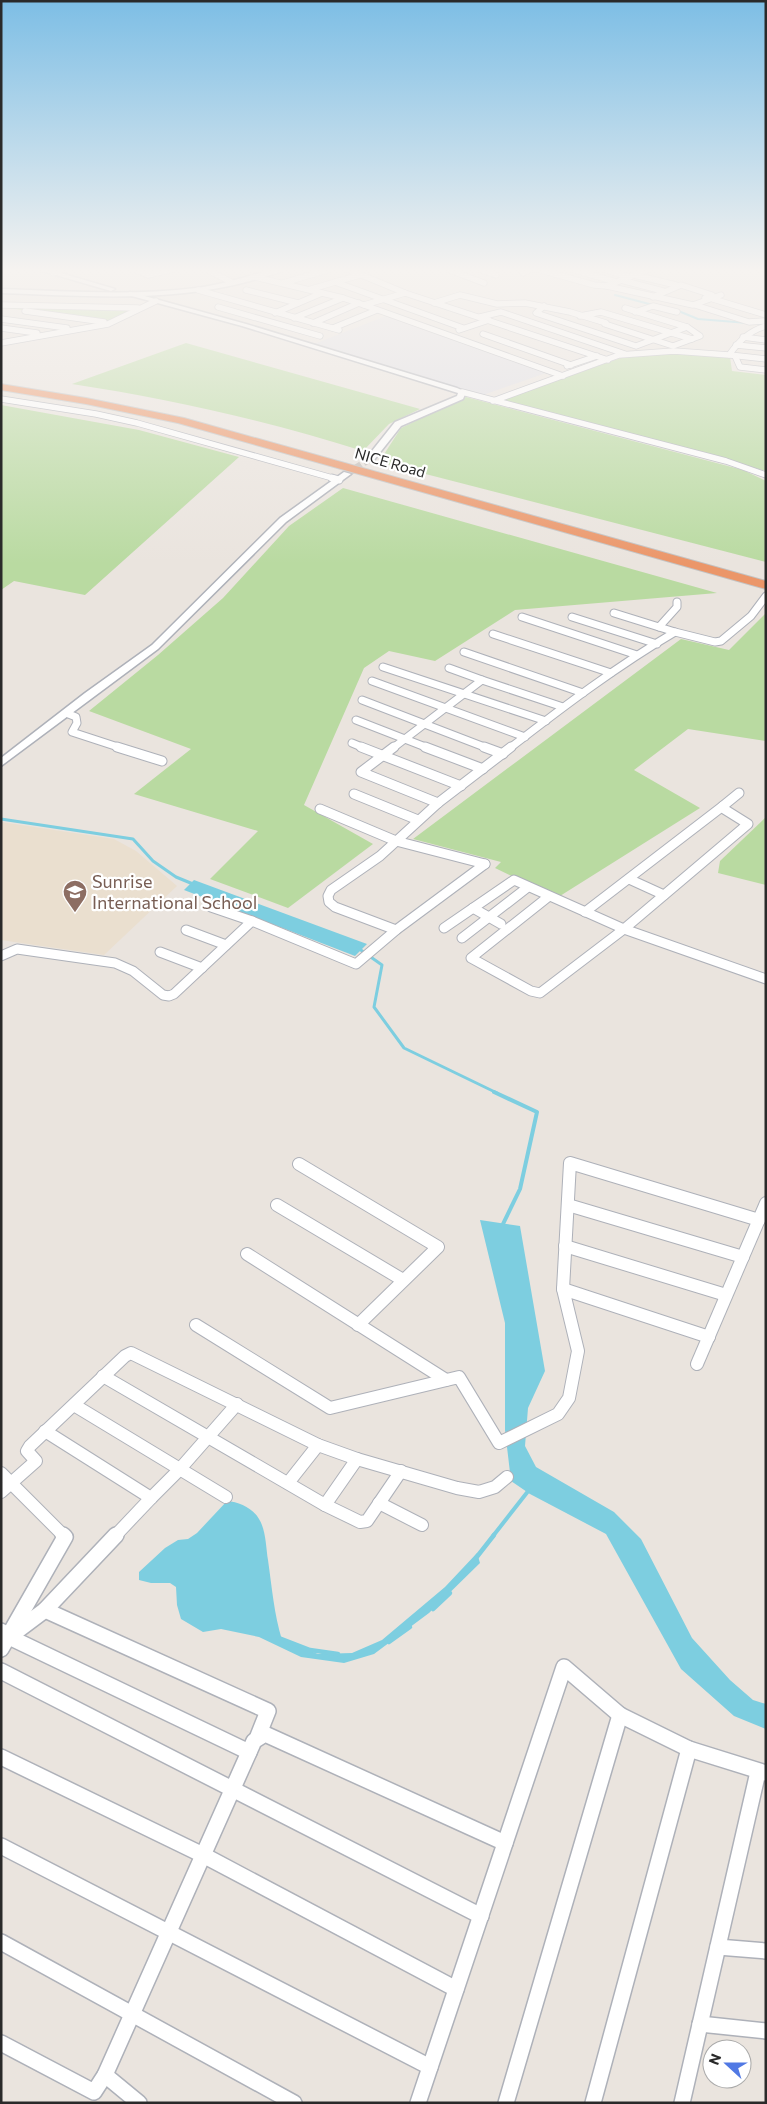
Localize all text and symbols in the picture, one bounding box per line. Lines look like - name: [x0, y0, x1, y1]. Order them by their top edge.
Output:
- street label: NICE Road: [353, 443, 428, 481]
- place label: Sunrise International School: [92, 870, 257, 913]
- school or university icon: Sunrise International School: [62, 879, 88, 913]
- north arrow: [702, 2039, 752, 2089]
- text: N: [705, 2051, 724, 2067]

